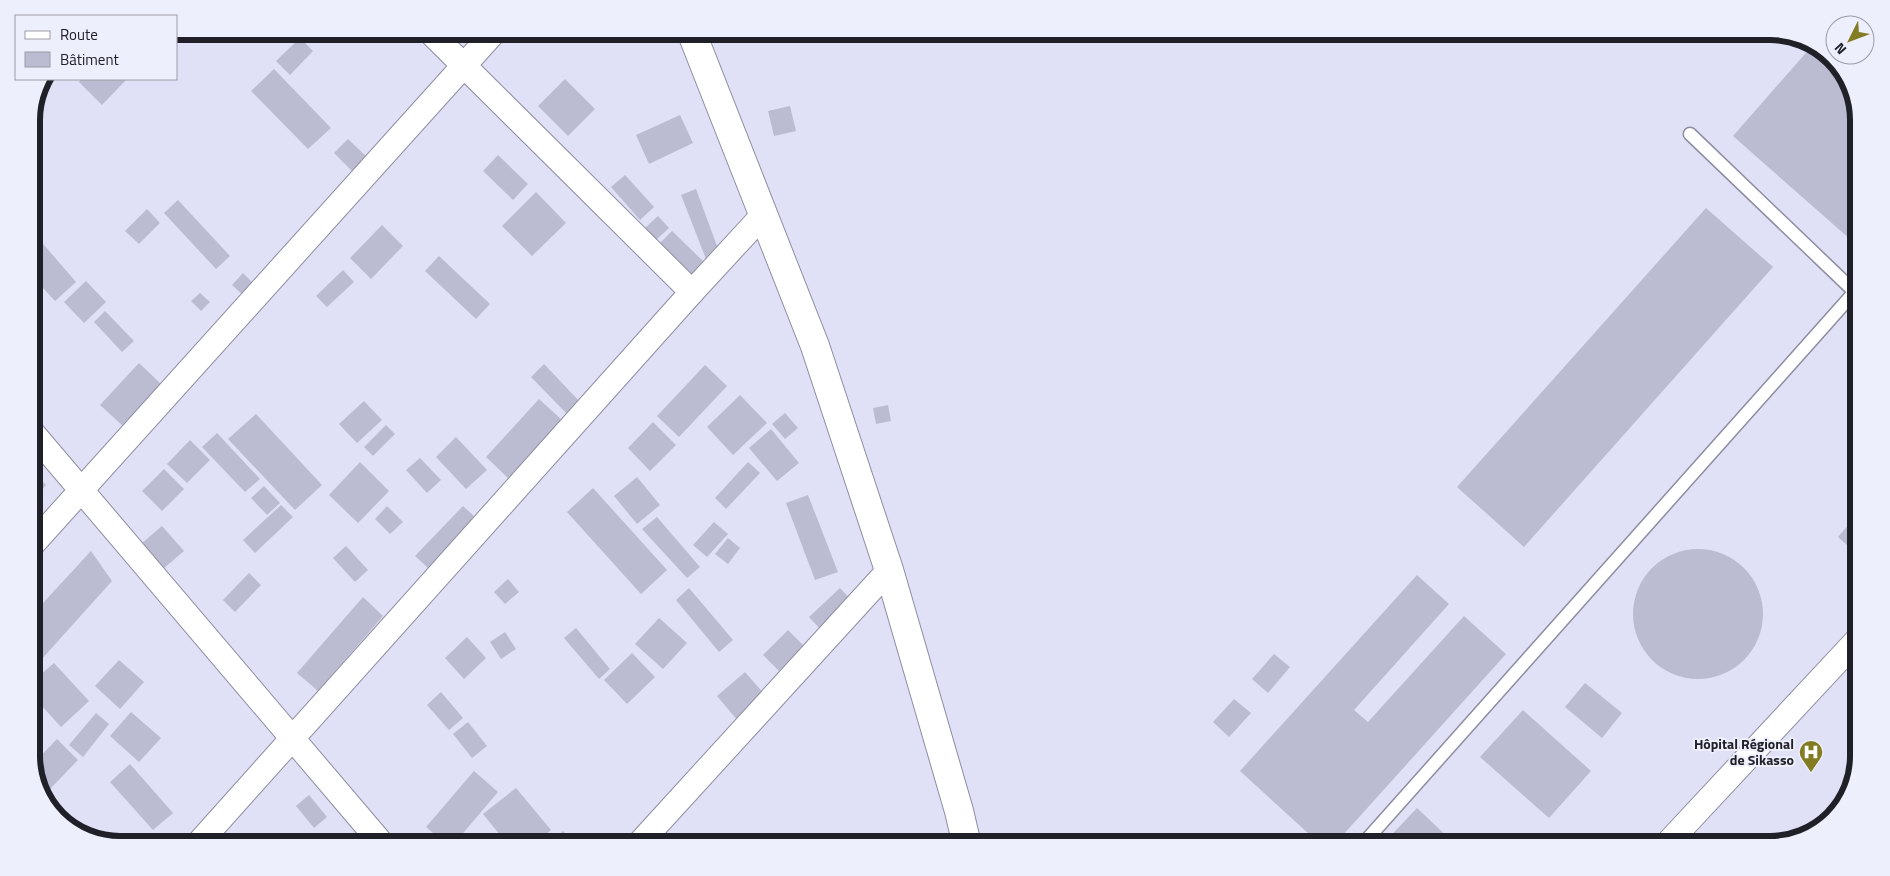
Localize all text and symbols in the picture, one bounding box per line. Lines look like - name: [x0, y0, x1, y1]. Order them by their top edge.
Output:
- legend: [15, 15, 178, 80]
- north arrow: [1825, 15, 1875, 65]
- text: Route: [60, 23, 98, 46]
- text: N: [1829, 38, 1851, 60]
- text: Bâtiment: [60, 48, 119, 71]
- place label: Hôpital Régional de Sikasso: [1694, 733, 1794, 770]
- hospital icon: Hôpital Régional de Sikasso: [1798, 739, 1824, 773]

